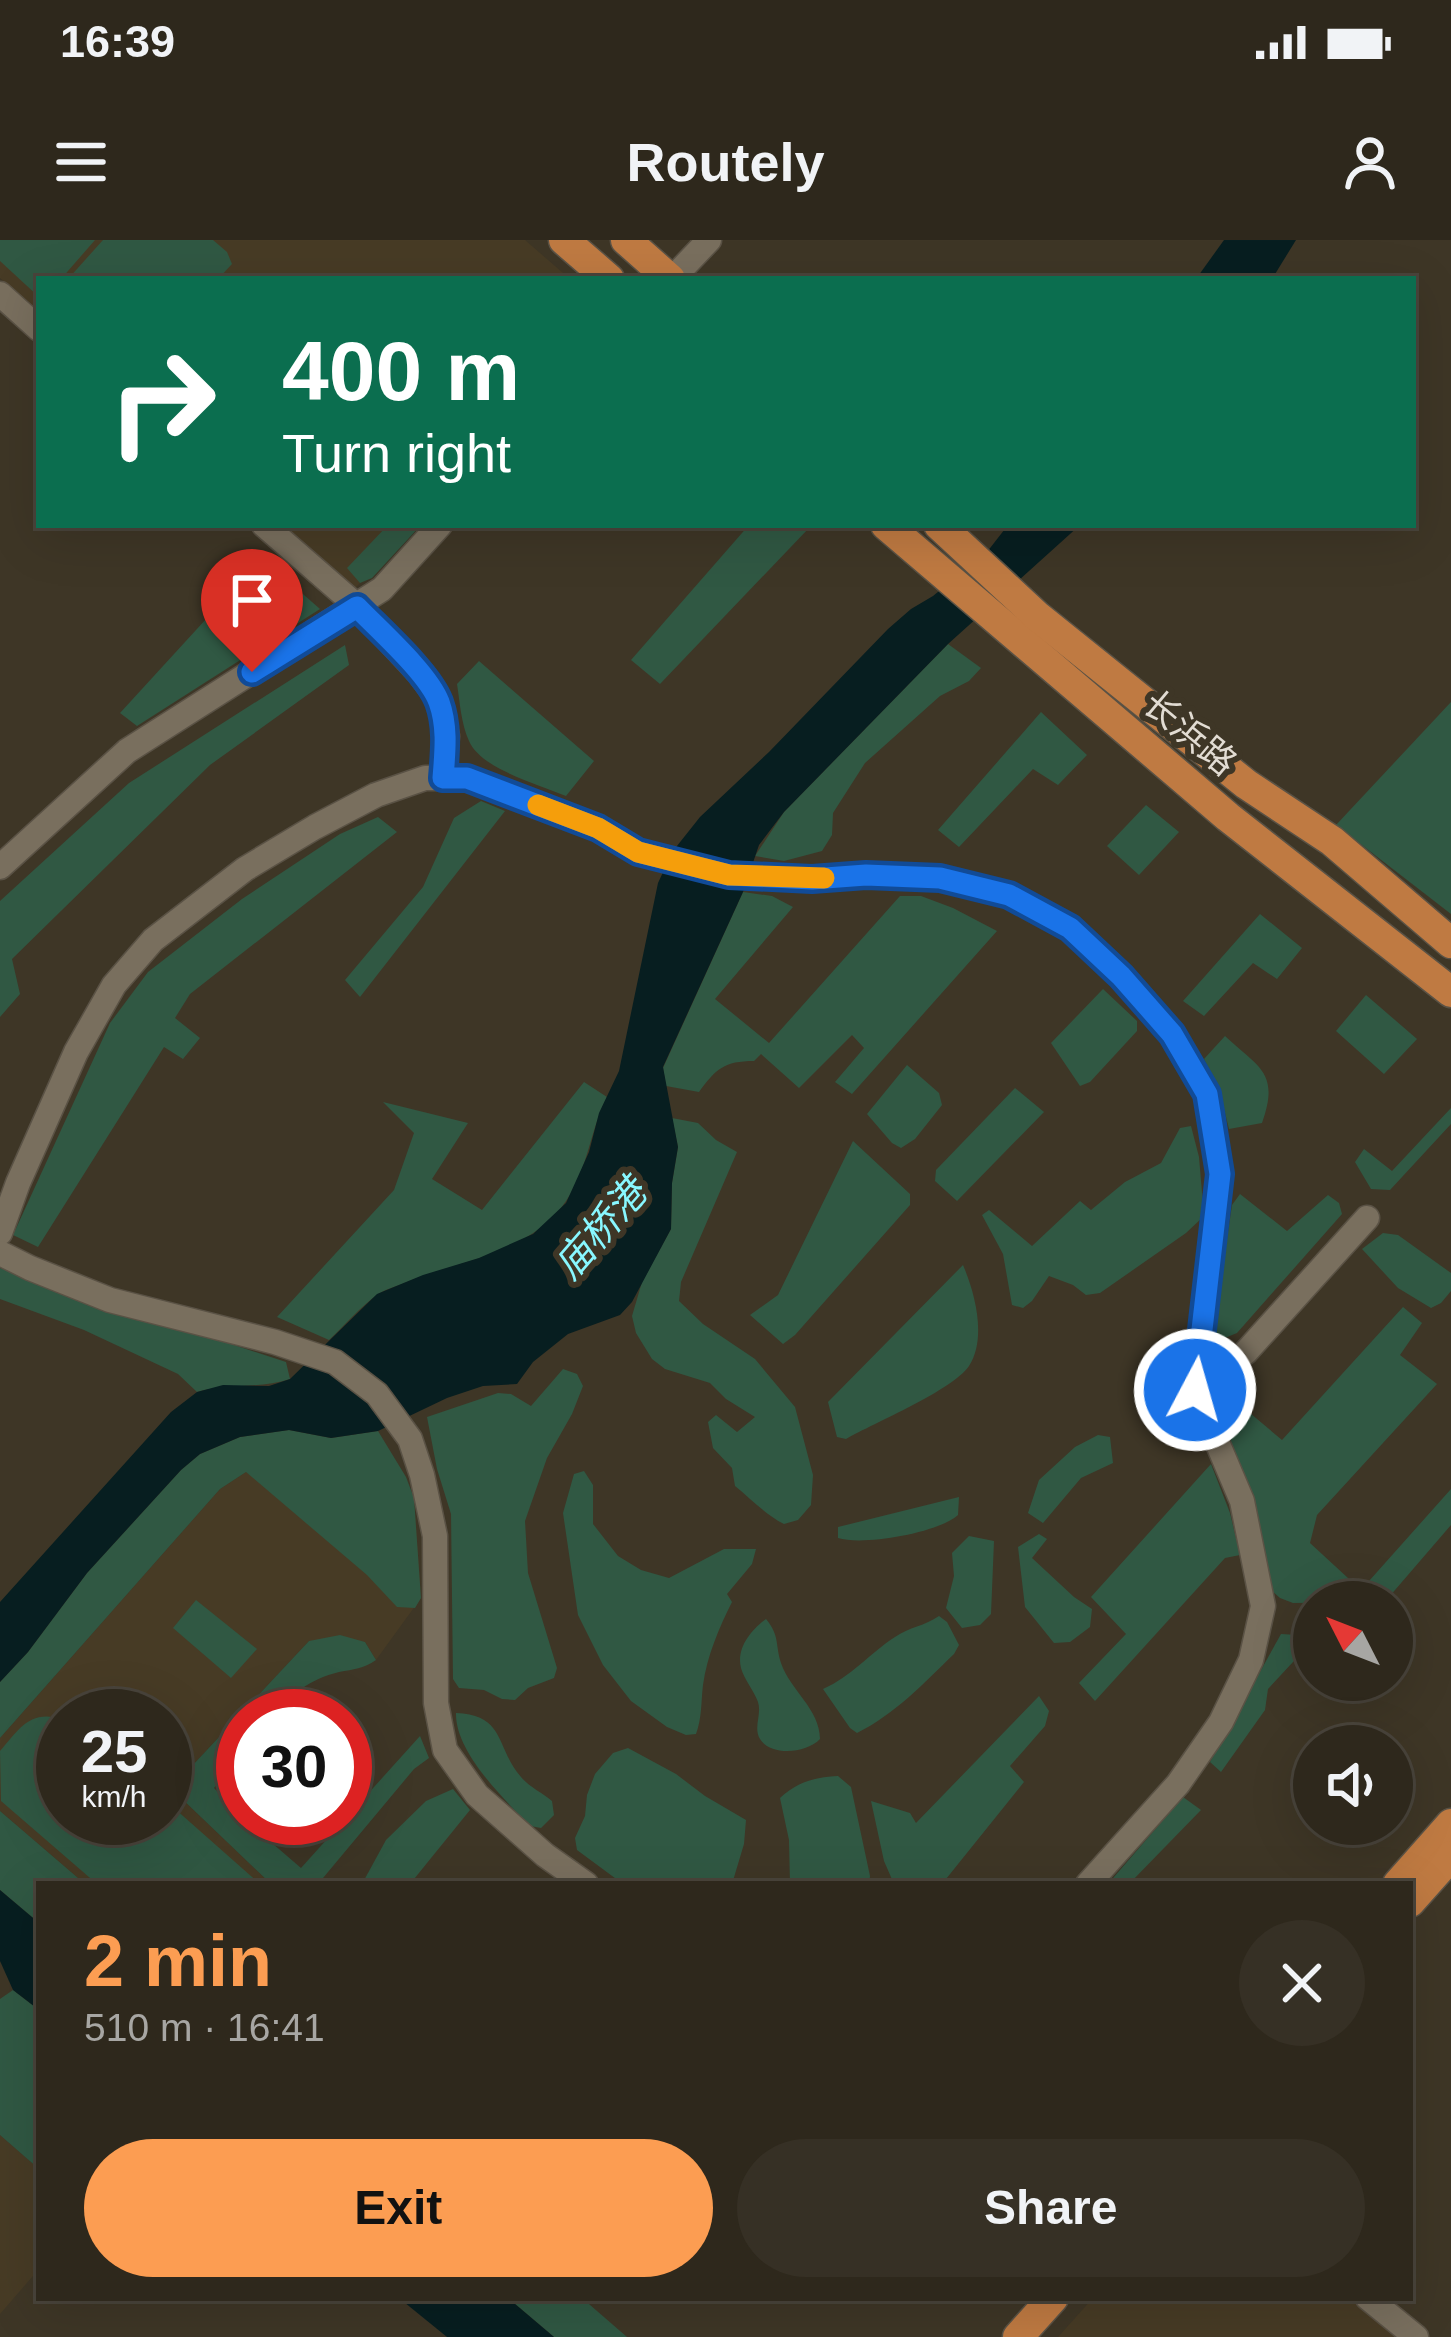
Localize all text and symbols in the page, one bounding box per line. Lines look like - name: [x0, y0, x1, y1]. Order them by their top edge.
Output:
- text: 16:39: [60, 16, 175, 67]
- icon: menu: [48, 129, 114, 195]
- icon: person: [1337, 129, 1403, 195]
- text: Routely: [626, 132, 825, 192]
- icon: right: [84, 324, 240, 480]
- text: 400 m: [282, 324, 520, 418]
- text: Turn right: [282, 423, 511, 483]
- pin: [201, 549, 303, 672]
- icon: arrive: [219, 567, 285, 633]
- street label: 长浜路: [1135, 683, 1245, 783]
- water label: 庙桥港: [545, 1167, 658, 1287]
- position arrow: [1132, 1327, 1258, 1453]
- north arrow: [1293, 1581, 1413, 1701]
- map controls: [1293, 1581, 1413, 1845]
- speed limit sign: 30: [216, 1689, 372, 1845]
- text: 25: [81, 1718, 147, 1785]
- button: sound: [1293, 1725, 1413, 1845]
- text: km/h: [81, 1780, 147, 1813]
- button: close: [1239, 1920, 1365, 2046]
- text: 2 min: [84, 1921, 272, 2001]
- text: 510 m · 16:41: [84, 2006, 325, 2049]
- button: Exit: [84, 2139, 713, 2277]
- button: Share: [737, 2139, 1365, 2277]

